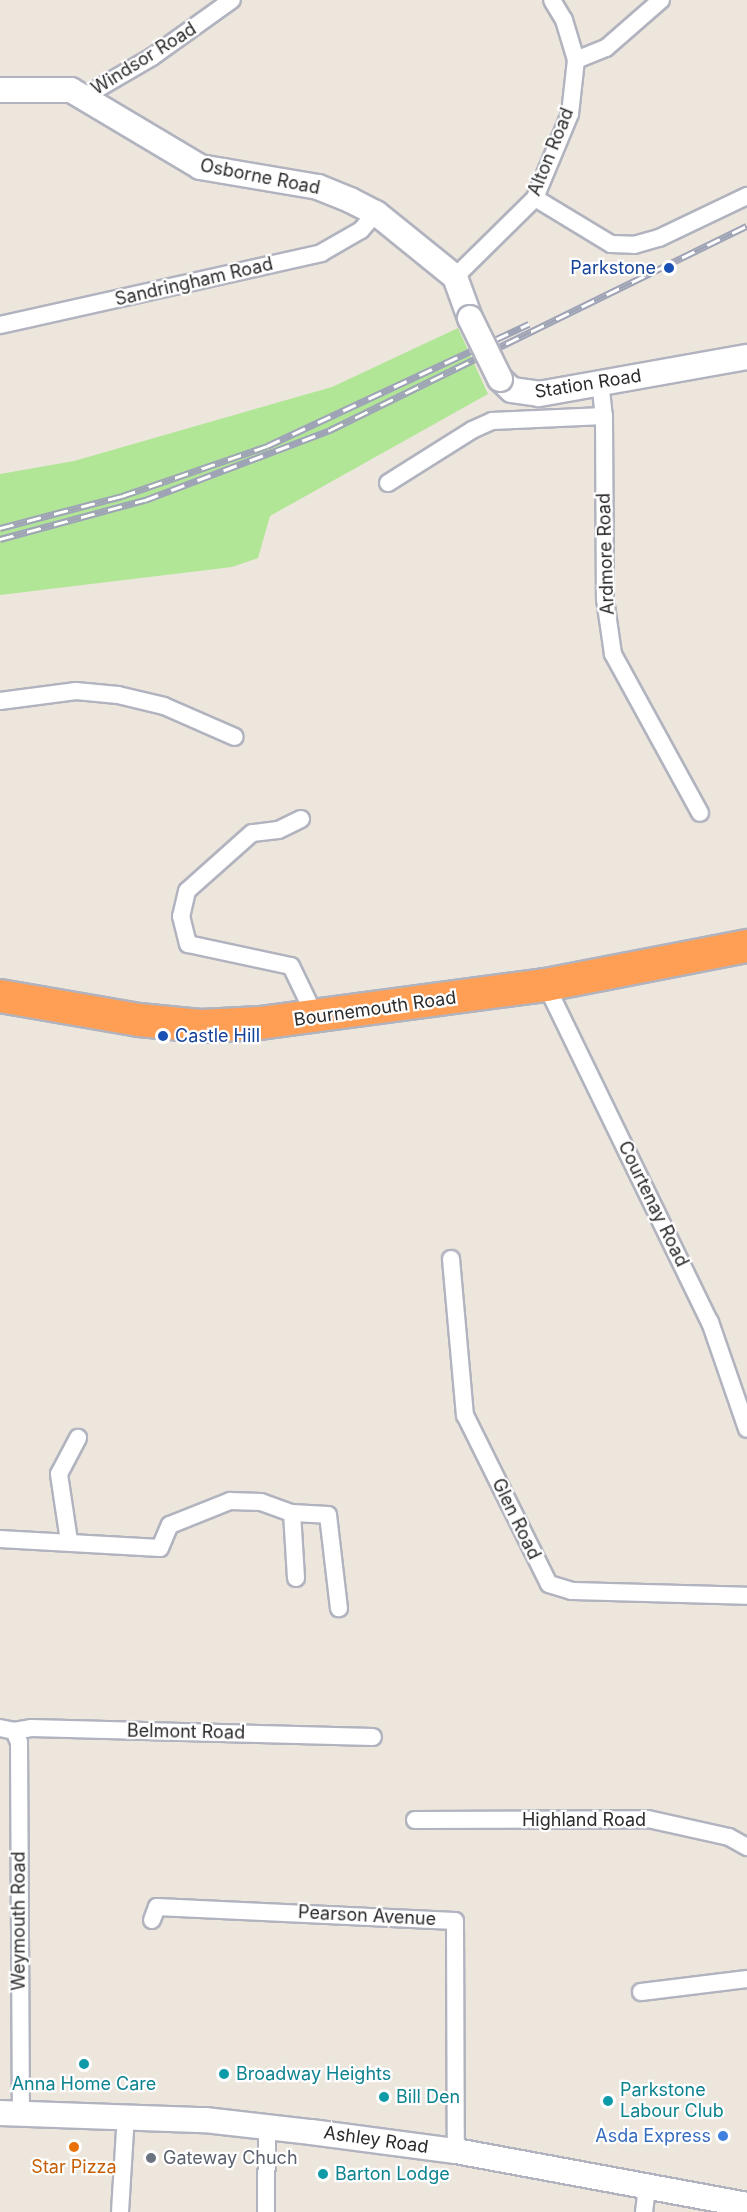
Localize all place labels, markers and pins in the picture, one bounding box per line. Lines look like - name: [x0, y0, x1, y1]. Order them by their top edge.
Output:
- place label: Parkstone: [570, 257, 656, 279]
- marker: Parkstone: [660, 259, 678, 277]
- place label: Castle Hill: [175, 1025, 260, 1047]
- marker: Castle Hill: [156, 1029, 170, 1043]
- marker: Anna Home Care: [77, 2057, 91, 2071]
- place label: Broadway Heights: [236, 2063, 391, 2085]
- marker: Broadway Heights: [217, 2067, 231, 2081]
- place label: Anna Home Care: [12, 2073, 156, 2095]
- place label: Parkstone Labour Club: [620, 2080, 724, 2122]
- place label: Bill Den: [396, 2086, 460, 2108]
- marker: Bill Den: [377, 2090, 391, 2104]
- marker: Parkstone Labour Club: [601, 2094, 615, 2108]
- place label: Asda Express: [595, 2125, 711, 2147]
- marker: Asda Express: [716, 2129, 730, 2143]
- marker: Star Pizza: [67, 2140, 81, 2154]
- place label: Gateway Chuch: [163, 2147, 298, 2169]
- marker: Gateway Chuch: [144, 2151, 158, 2165]
- place label: Star Pizza: [31, 2156, 117, 2178]
- place label: Barton Lodge: [335, 2163, 450, 2185]
- marker: Barton Lodge: [316, 2167, 330, 2181]

